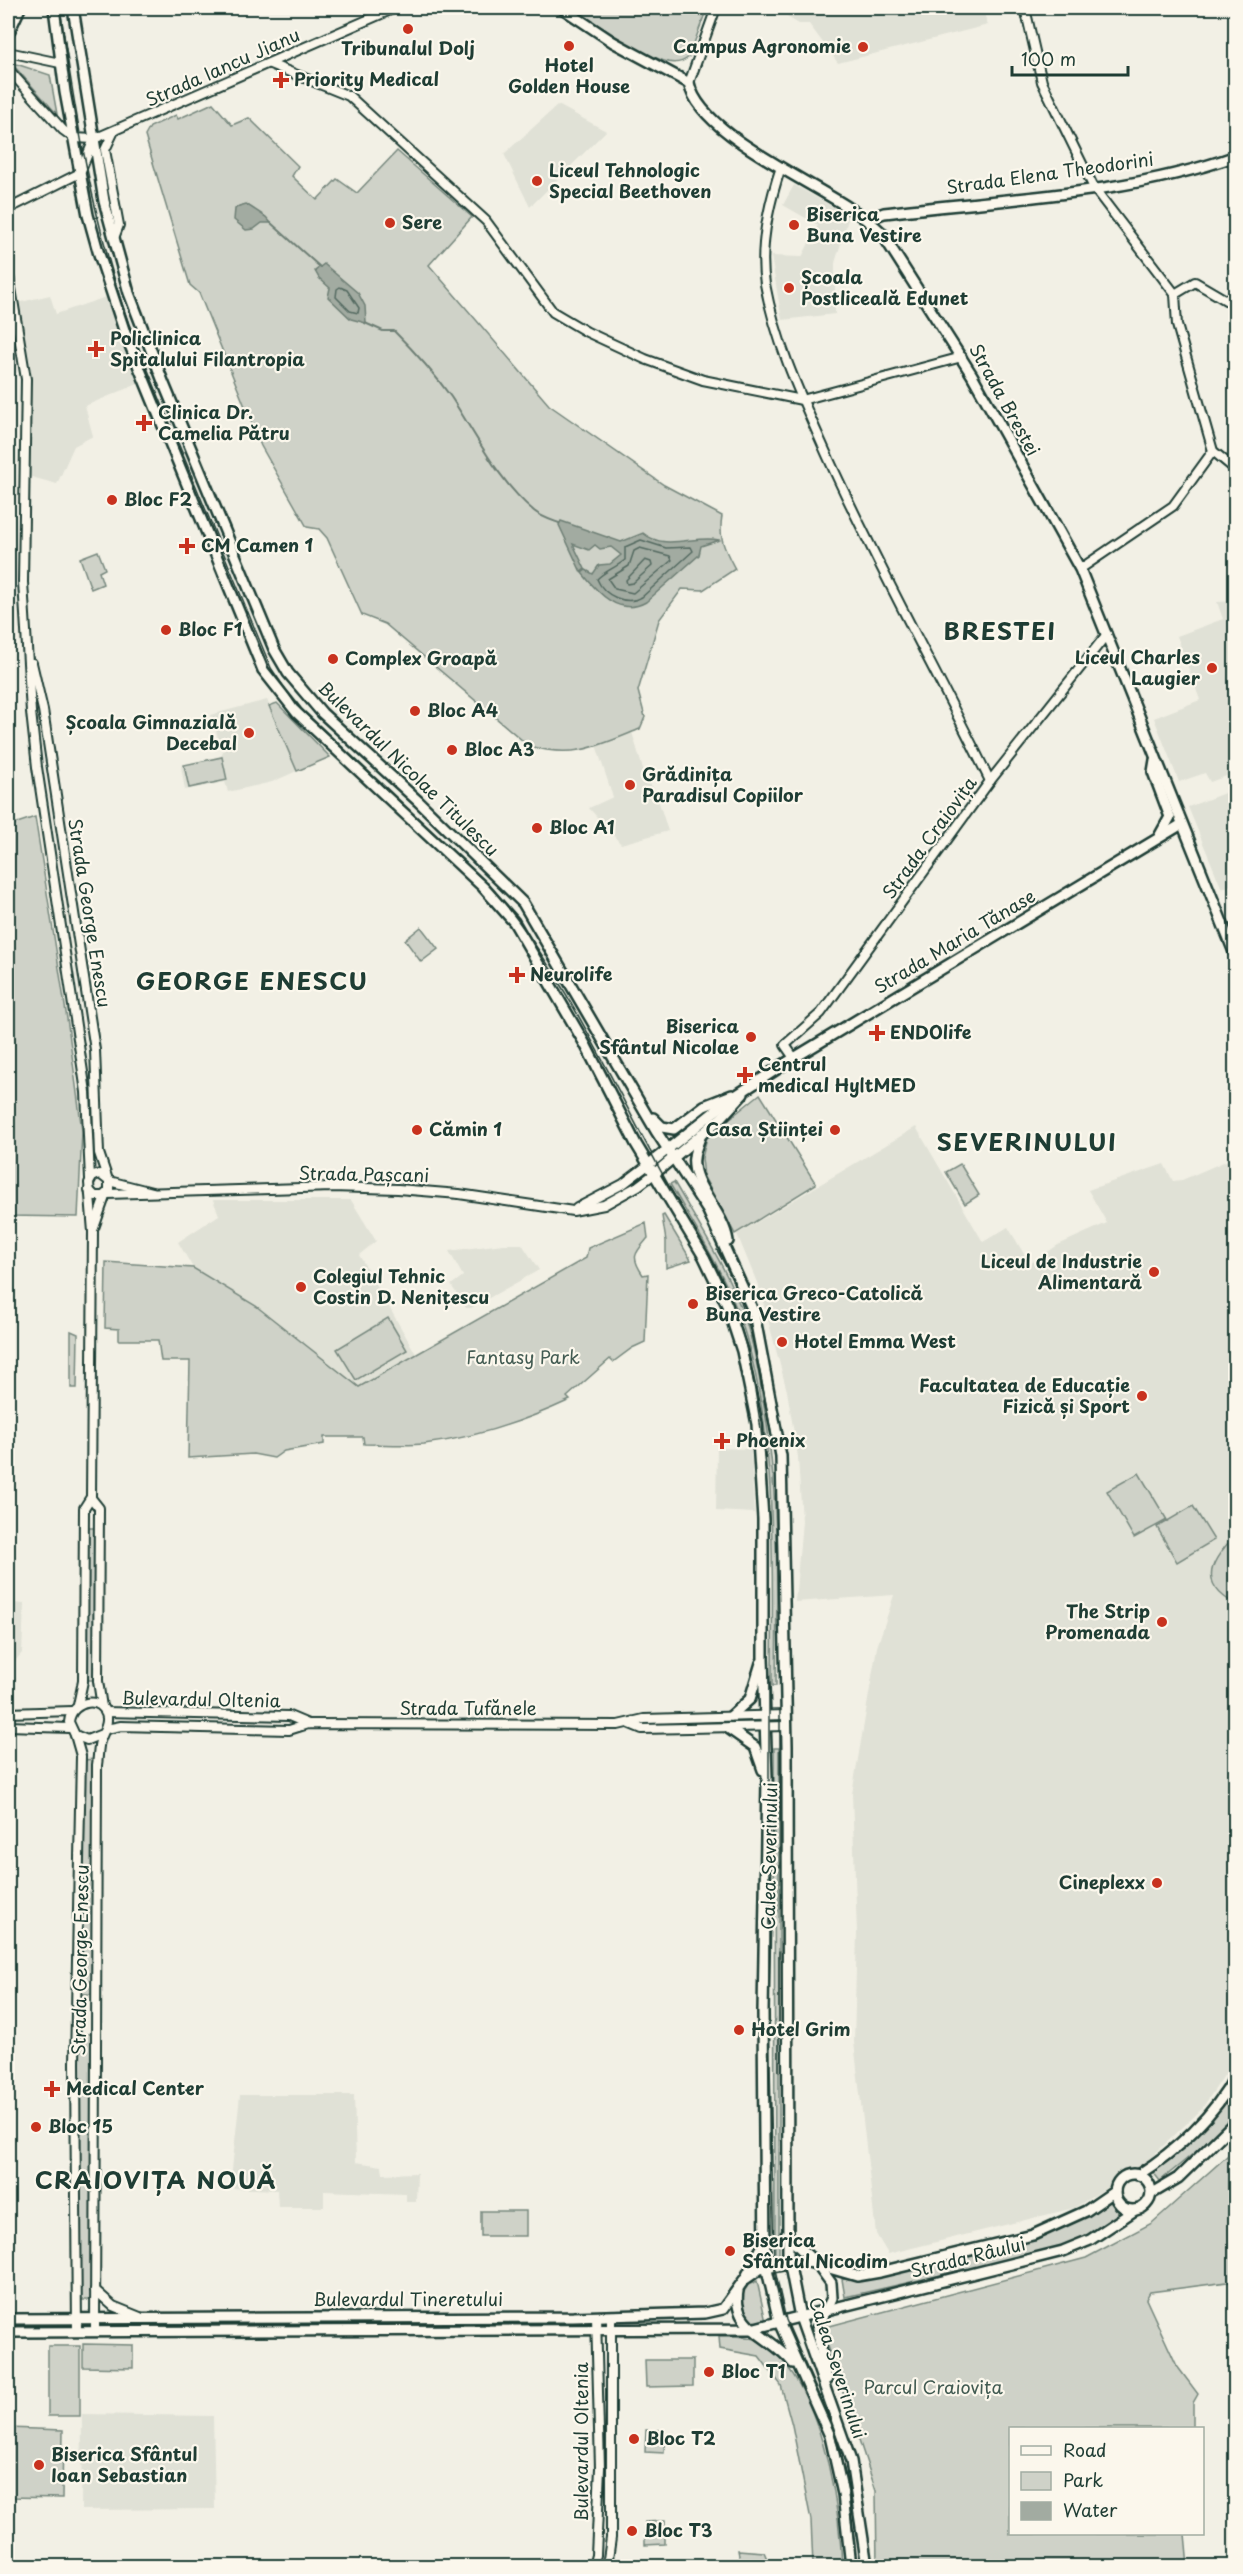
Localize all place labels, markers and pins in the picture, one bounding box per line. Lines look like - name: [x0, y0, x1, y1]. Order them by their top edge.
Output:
- marker: Tribunalul Dolj: [401, 22, 415, 36]
- place label: Campus Agronomie: [673, 32, 851, 59]
- place label: Tribunalul Dolj: [341, 34, 475, 61]
- marker: Hotel Golden House: [562, 39, 576, 53]
- marker: Campus Agronomie: [856, 40, 870, 54]
- place label: Hotel Golden House: [508, 51, 630, 99]
- place label: Priority Medical: [294, 65, 439, 92]
- marker: Priority Medical: [272, 71, 290, 89]
- place label: Liceul Tehnologic Special Beethoven: [549, 156, 712, 204]
- marker: Liceul Tehnologic Special Beethoven: [530, 174, 544, 188]
- place label: Biserica Buna Vestire: [806, 200, 922, 248]
- place label: Sere: [402, 208, 442, 235]
- marker: Sere: [383, 216, 397, 230]
- marker: Biserica Buna Vestire: [787, 218, 801, 232]
- place label: Școala Postliceală Edunet: [801, 263, 969, 311]
- marker: Școala Postliceală Edunet: [782, 281, 796, 295]
- place label: Policlinica Spitalului Filantropia: [110, 324, 305, 372]
- marker: Policlinica Spitalului Filantropia: [87, 340, 105, 358]
- place label: Clinica Dr. Camelia Pătru: [158, 398, 290, 446]
- marker: Clinica Dr. Camelia Pătru: [135, 414, 153, 432]
- place label: Bloc F2: [124, 485, 192, 512]
- marker: Bloc F2: [105, 493, 119, 507]
- place label: CM Camen 1: [201, 531, 313, 558]
- marker: CM Camen 1: [178, 537, 196, 555]
- place label: Bloc F1: [178, 615, 243, 642]
- marker: Bloc F1: [159, 623, 173, 637]
- place label: Liceul Charles Laugier: [1075, 643, 1201, 691]
- place label: Complex Groapă: [345, 644, 498, 671]
- marker: Complex Groapă: [326, 652, 340, 666]
- marker: Liceul Charles Laugier: [1205, 661, 1219, 675]
- place label: Bloc A4: [427, 696, 498, 723]
- marker: Bloc A4: [408, 704, 422, 718]
- place label: Școala Gimnazială Decebal: [66, 708, 237, 756]
- marker: Școala Gimnazială Decebal: [242, 726, 256, 740]
- place label: Bloc A3: [464, 735, 535, 762]
- marker: Bloc A3: [445, 743, 459, 757]
- place label: Grădinița Paradisul Copiilor: [642, 760, 804, 808]
- marker: Grădinița Paradisul Copiilor: [623, 778, 637, 792]
- place label: Bloc A1: [549, 813, 615, 840]
- marker: Bloc A1: [530, 821, 544, 835]
- place label: Neurolife: [530, 960, 613, 987]
- marker: Neurolife: [508, 966, 526, 984]
- place label: Biserica Sfântul Nicolae: [599, 1012, 739, 1060]
- place label: ENDOlife: [890, 1018, 972, 1045]
- marker: ENDOlife: [868, 1024, 886, 1042]
- marker: Biserica Sfântul Nicolae: [744, 1030, 758, 1044]
- place label: Centrul medical HyltMED: [758, 1050, 916, 1098]
- marker: Centrul medical HyltMED: [736, 1066, 754, 1084]
- place label: Cămin 1: [429, 1115, 502, 1142]
- place label: Casa Științei: [706, 1115, 823, 1142]
- marker: Cămin 1: [410, 1123, 424, 1137]
- marker: Casa Științei: [828, 1123, 842, 1137]
- place label: Liceul de Industrie Alimentară: [981, 1247, 1142, 1295]
- place label: Colegiul Tehnic Costin D. Nenițescu: [313, 1262, 489, 1310]
- marker: Liceul de Industrie Alimentară: [1147, 1265, 1161, 1279]
- place label: Biserica Greco-Catolică Buna Vestire: [705, 1279, 924, 1327]
- marker: Colegiul Tehnic Costin D. Nenițescu: [294, 1280, 308, 1294]
- marker: Biserica Greco-Catolică Buna Vestire: [686, 1297, 700, 1311]
- place label: Hotel Emma West: [794, 1327, 956, 1354]
- marker: Hotel Emma West: [775, 1335, 789, 1349]
- place label: Facultatea de Educație Fizică și Sport: [919, 1371, 1130, 1419]
- marker: Facultatea de Educație Fizică și Sport: [1135, 1389, 1149, 1403]
- place label: Phoenix: [736, 1426, 805, 1453]
- marker: Phoenix: [713, 1432, 731, 1450]
- place label: The Strip Promenada: [1045, 1597, 1150, 1645]
- marker: The Strip Promenada: [1155, 1615, 1169, 1629]
- place label: Cineplexx: [1059, 1868, 1145, 1895]
- marker: Cineplexx: [1150, 1876, 1164, 1890]
- place label: Hotel Grim: [751, 2015, 850, 2042]
- marker: Hotel Grim: [732, 2023, 746, 2037]
- place label: Medical Center: [66, 2074, 205, 2101]
- marker: Medical Center: [43, 2080, 61, 2098]
- place label: Bloc 15: [48, 2112, 113, 2139]
- marker: Bloc 15: [29, 2120, 43, 2134]
- place label: Biserica Sfântul Nicodim: [742, 2226, 888, 2274]
- marker: Biserica Sfântul Nicodim: [723, 2244, 737, 2258]
- place label: Bloc T1: [721, 2357, 786, 2384]
- marker: Bloc T1: [702, 2365, 716, 2379]
- place label: Bloc T2: [646, 2424, 716, 2451]
- marker: Bloc T2: [627, 2432, 641, 2446]
- place label: Biserica Sfântul Ioan Sebastian: [51, 2440, 197, 2488]
- marker: Biserica Sfântul Ioan Sebastian: [32, 2458, 46, 2472]
- place label: Bloc T3: [644, 2516, 713, 2543]
- marker: Bloc T3: [625, 2524, 639, 2538]

